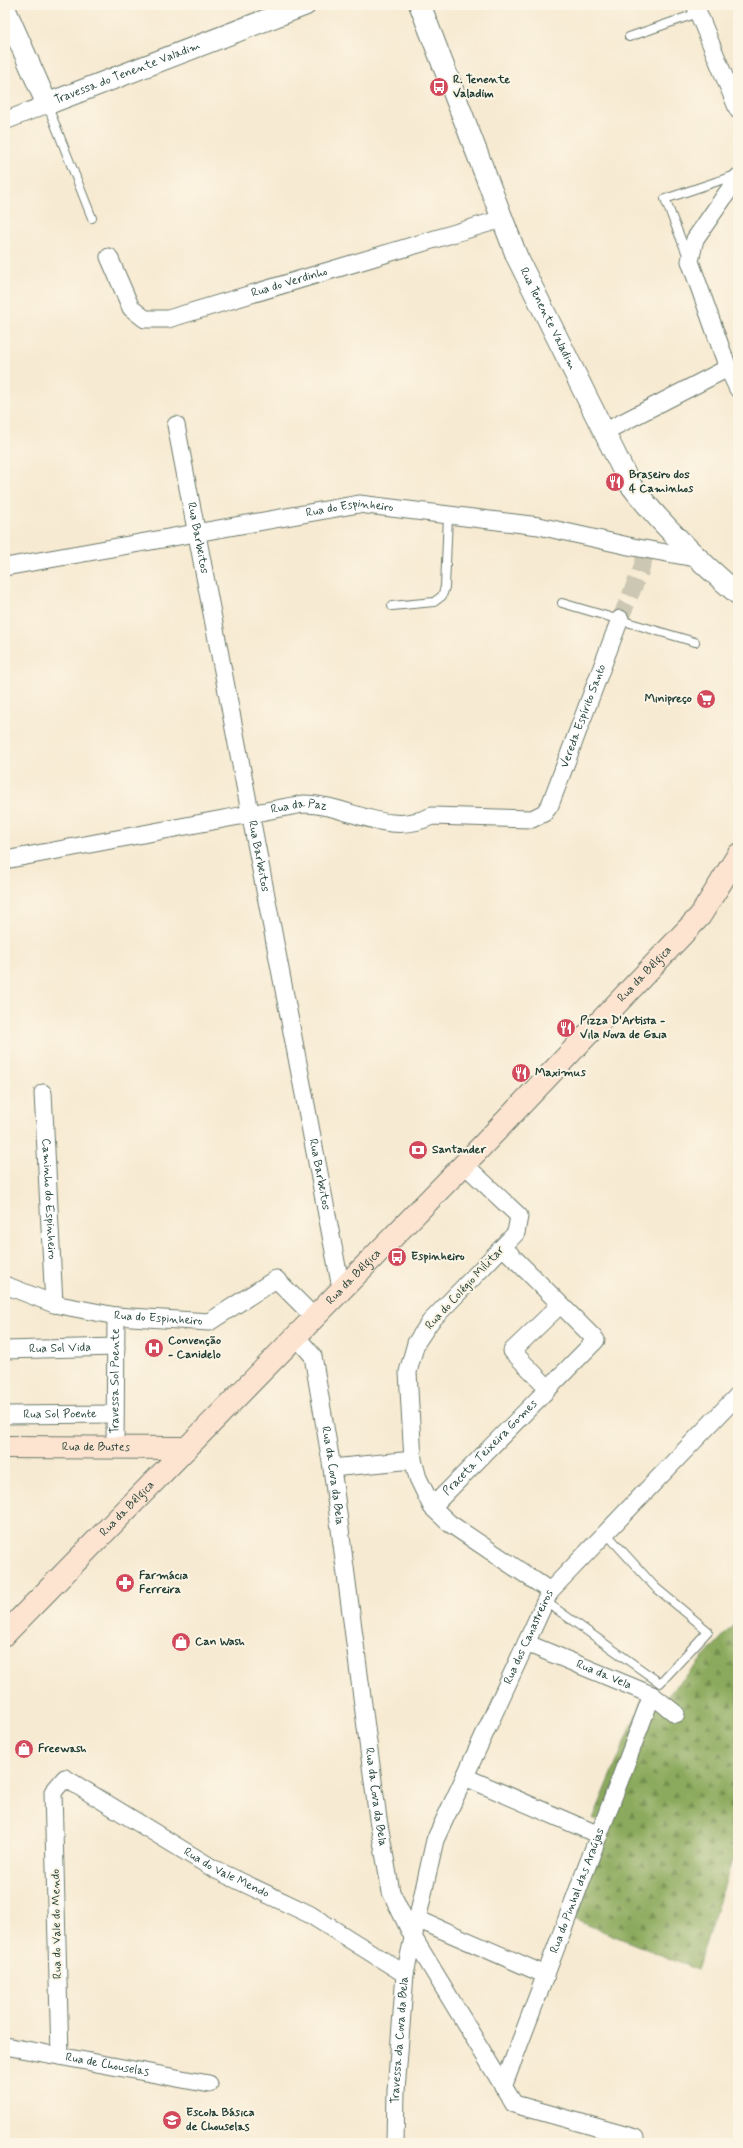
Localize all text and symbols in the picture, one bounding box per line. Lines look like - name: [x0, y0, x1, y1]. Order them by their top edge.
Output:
- street label: Travessa do Tenente Valadim: [52, 38, 203, 108]
- place label: R. Tenente Valadim: [453, 72, 510, 102]
- bus stop icon: R. Tenente Valadim: [428, 76, 450, 98]
- street label: Rua do Verdinho: [249, 264, 330, 302]
- street label: Rua Tenente Valadim: [515, 265, 580, 373]
- place label: Braseiro dos 4 Caminhos: [629, 467, 694, 497]
- restaurant icon: Braseiro dos 4 Caminhos: [604, 471, 626, 493]
- street label: Rua do Espinheiro: [305, 496, 395, 521]
- street label: Rua Barbeitos: [183, 501, 212, 575]
- street label: Vereda Espírito Santo: [557, 662, 610, 770]
- supermarket icon: Minipreço: [695, 688, 717, 710]
- place label: Minipreço: [645, 691, 692, 707]
- street label: Rua da Paz: [270, 796, 328, 818]
- street label: Rua Barbeitos: [244, 819, 273, 893]
- street label: Rua da Bélgica: [614, 943, 675, 1006]
- place label: Pizza D'Artista - Vila Nova de Gaia: [580, 1013, 667, 1043]
- restaurant icon: Pizza D'Artista - Vila Nova de Gaia: [555, 1017, 577, 1039]
- restaurant icon: Maximus: [510, 1062, 532, 1084]
- place label: Maximus: [535, 1065, 586, 1081]
- street label: Rua Barbeitos: [305, 1137, 334, 1211]
- street label: Caminho do Espinheiro: [37, 1138, 60, 1260]
- bank icon: Santander: [407, 1139, 429, 1161]
- place label: Santander: [432, 1142, 486, 1158]
- street label: Rua do Colégio Militar: [422, 1243, 508, 1333]
- street label: Rua da Bélgica: [323, 1246, 385, 1309]
- bus stop icon: Espinheiro: [386, 1246, 408, 1268]
- place label: Espinheiro: [411, 1249, 465, 1265]
- street label: Rua do Espinheiro: [114, 1308, 203, 1330]
- street label: Travessa Sol Poente: [107, 1328, 124, 1434]
- place label: Convenção - Canidelo: [168, 1333, 221, 1363]
- hospital icon: Convenção - Canidelo: [143, 1337, 165, 1359]
- street label: Rua Sol Vida: [29, 1340, 91, 1357]
- street label: Praceta Teixeira Gomes: [439, 1396, 541, 1499]
- street label: Rua Sol Poente: [23, 1406, 97, 1423]
- street label: Rua da Cova da Bela: [317, 1425, 347, 1526]
- street label: Rua de Bustes: [62, 1439, 131, 1456]
- street label: Rua da Bélgica: [96, 1477, 158, 1540]
- place label: Farmácia Ferreira: [139, 1568, 188, 1598]
- pharmacy icon: Farmácia Ferreira: [114, 1572, 136, 1594]
- street label: Rua dos Canastreiros: [500, 1587, 558, 1687]
- shop icon: Can Wash: [170, 1631, 192, 1653]
- place label: Can Wash: [195, 1634, 245, 1650]
- street label: Rua da Vela: [573, 1656, 634, 1694]
- shop icon: Freewash: [13, 1738, 35, 1760]
- place label: Freewash: [38, 1741, 87, 1757]
- street label: Rua da Cova da Bela: [361, 1747, 391, 1847]
- street label: Rua do Pinhal das Araújas: [547, 1826, 609, 1956]
- street label: Rua do Vale Mendo: [180, 1844, 272, 1902]
- street label: Rua do Vale do Mendo: [48, 1869, 66, 1979]
- street label: Travessa da Cova da Bela: [388, 1976, 413, 2104]
- street label: Rua de Chouselas: [64, 2049, 151, 2081]
- place label: Escola Básica de Chouselas: [186, 2105, 255, 2135]
- school or university icon: Escola Básica de Chouselas: [161, 2109, 183, 2131]

